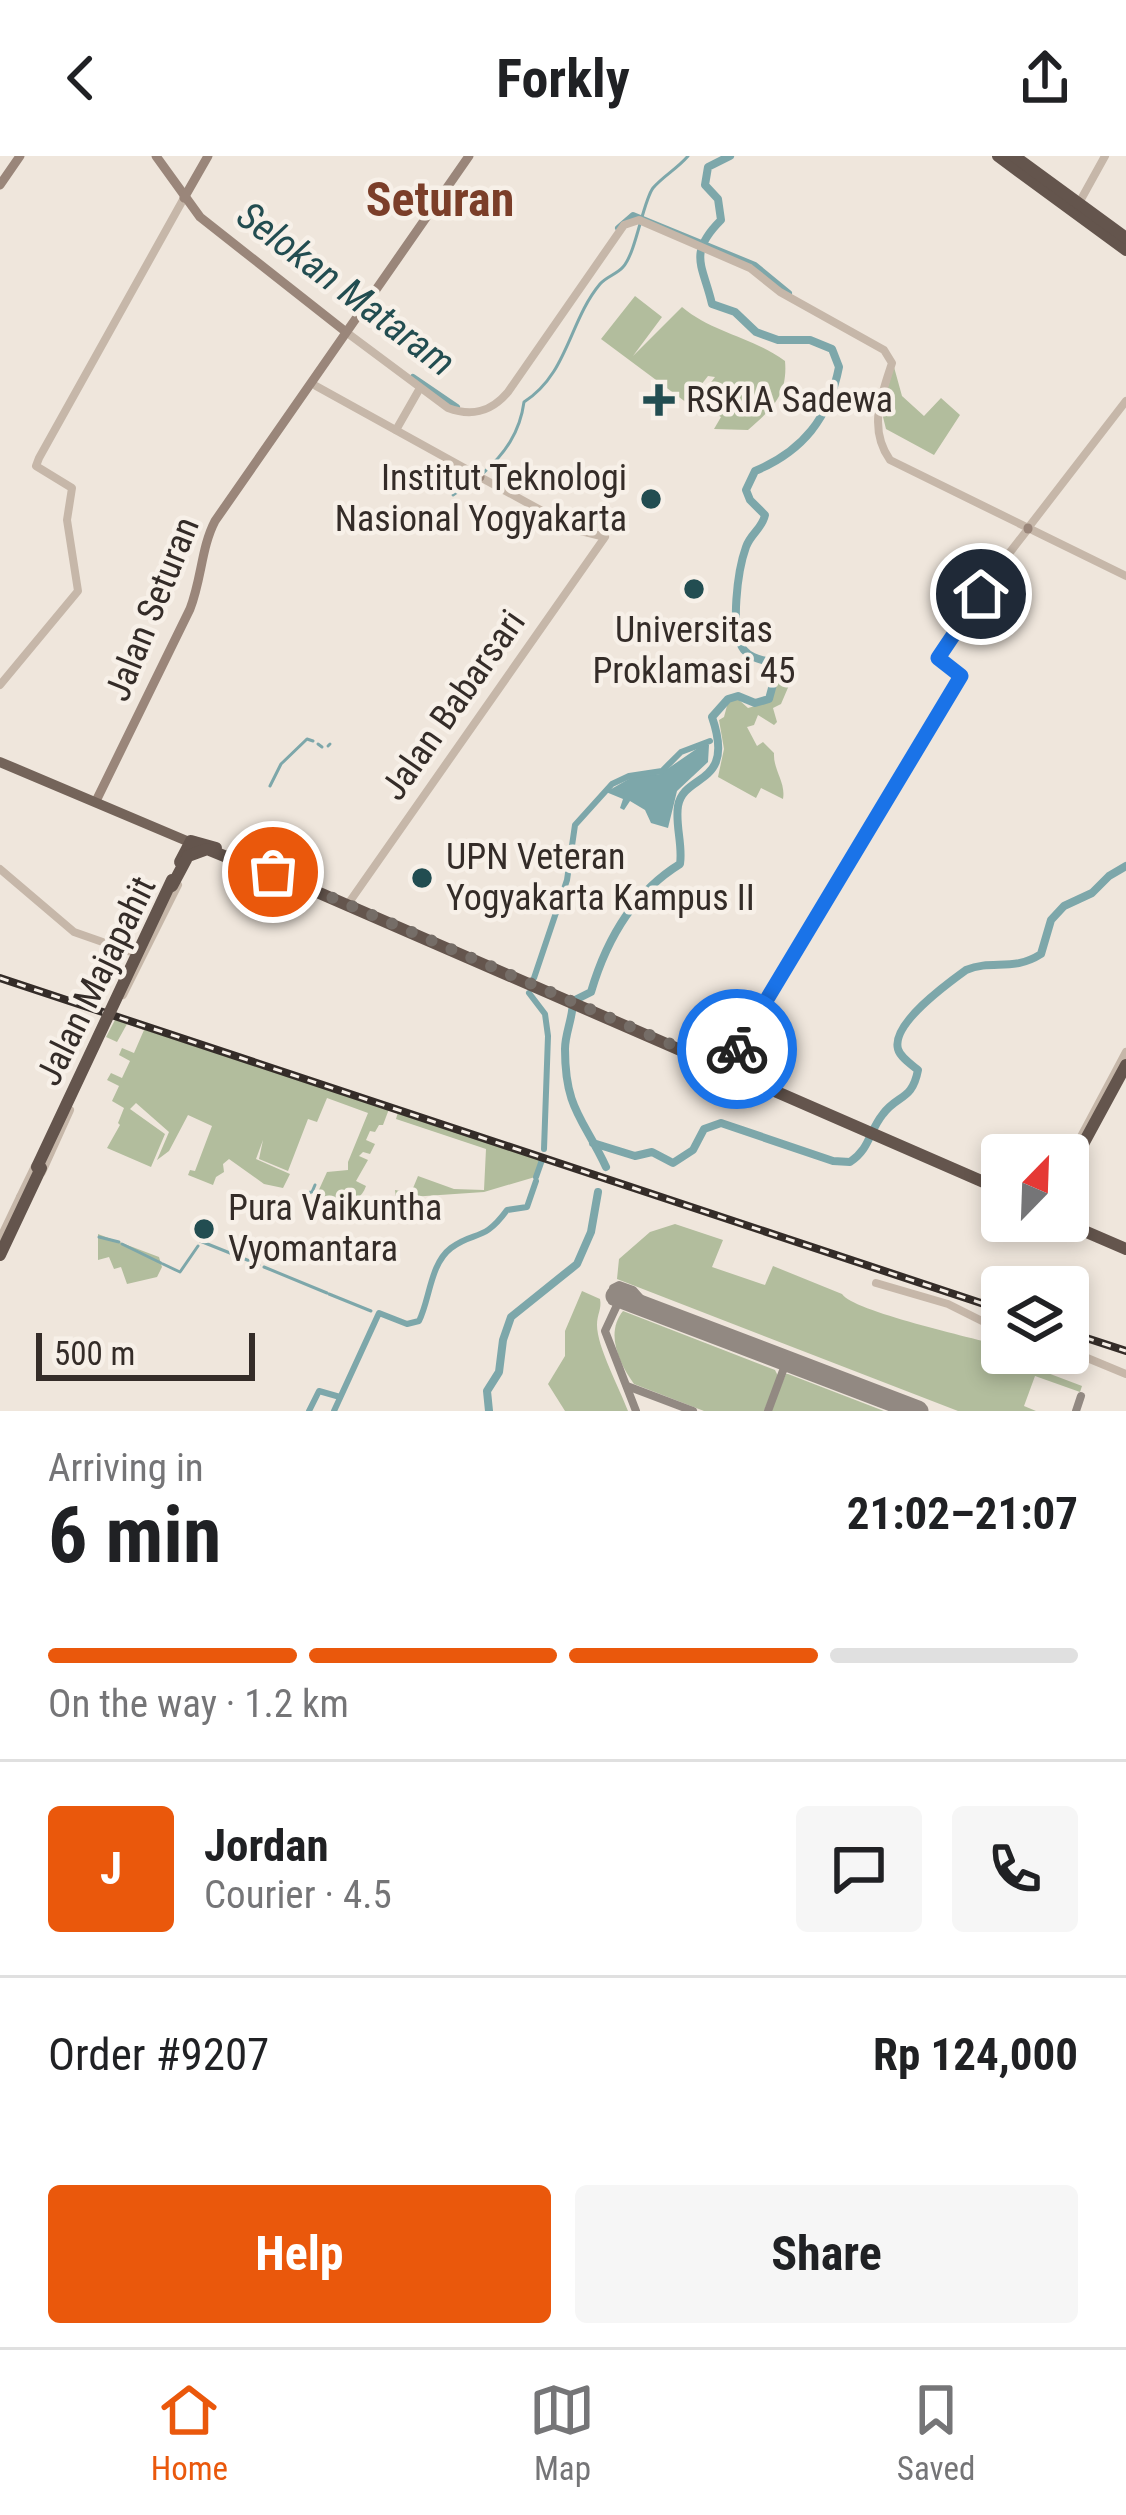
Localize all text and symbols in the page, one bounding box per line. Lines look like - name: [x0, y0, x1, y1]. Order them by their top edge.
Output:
- icon: back: [48, 45, 114, 111]
- icon: share: [1012, 45, 1078, 111]
- text: Forkly: [496, 47, 630, 110]
- district label: Seturan: [366, 171, 514, 228]
- water label: Selokan Mataram: [228, 192, 464, 386]
- place label: RSKIA Sadewa: [686, 379, 893, 421]
- marker: RSKIA Sadewa: [643, 384, 675, 416]
- place label: Institut Teknologi Nasional Yogyakarta: [335, 457, 627, 540]
- marker: Institut Teknologi Nasional Yogyakarta: [638, 486, 664, 512]
- street label: Jalan Seturan: [96, 511, 208, 707]
- pin: [930, 543, 1032, 645]
- icon: home: [948, 561, 1014, 627]
- marker: Universitas Proklamasi 45: [681, 576, 707, 602]
- street label: Jalan Babarsari: [372, 602, 534, 808]
- place label: Universitas Proklamasi 45: [592, 609, 796, 692]
- pin: [222, 821, 324, 923]
- place label: UPN Veteran Yogyakarta Kampus II: [446, 836, 755, 919]
- icon: bag: [240, 839, 306, 905]
- marker: UPN Veteran Yogyakarta Kampus II: [409, 865, 435, 891]
- street label: Jalan Majapahit: [27, 870, 165, 1092]
- courier: [677, 989, 797, 1109]
- icon: bike: [704, 1016, 770, 1082]
- north arrow: [981, 1134, 1089, 1242]
- map controls: [981, 1134, 1089, 1374]
- place label: Pura Vaikuntha Vyomantara: [228, 1187, 442, 1270]
- marker: Pura Vaikuntha Vyomantara: [191, 1216, 217, 1242]
- button: layers: [981, 1266, 1089, 1374]
- scale bar: [36, 1327, 255, 1380]
- text: 500 m: [54, 1334, 135, 1373]
- text: Arriving in: [48, 1445, 204, 1491]
- text: 21:02–21:07: [847, 1487, 1078, 1540]
- text: 6 min: [48, 1490, 221, 1581]
- text: On the way · 1.2 km: [48, 1681, 349, 1727]
- button: chat: [796, 1806, 922, 1932]
- button: phone: [952, 1806, 1078, 1932]
- text: Jordan: [204, 1819, 329, 1872]
- text: J: [100, 1842, 122, 1895]
- text: Courier · 4.5: [204, 1872, 392, 1918]
- text: Order #9207: [48, 2028, 269, 2081]
- text: Rp 124,000: [873, 2028, 1078, 2081]
- button: Help: [48, 2185, 551, 2323]
- button: Share: [575, 2185, 1078, 2323]
- tab: Home: [151, 2377, 228, 2488]
- tab: Map: [529, 2377, 595, 2488]
- tab: Saved: [897, 2377, 975, 2488]

